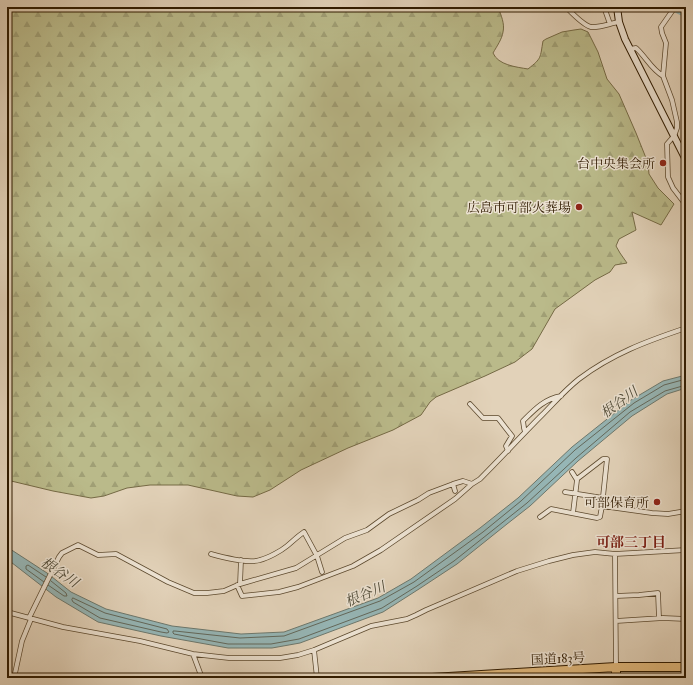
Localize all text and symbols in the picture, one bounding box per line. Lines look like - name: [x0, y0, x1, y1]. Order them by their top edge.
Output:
- place label: 台中央集会所: [577, 156, 655, 172]
- marker: 台中央集会所: [658, 158, 668, 168]
- place label: 広島市可部火葬場: [467, 200, 571, 216]
- marker: 広島市可部火葬場: [574, 202, 584, 212]
- water label: 根谷川: [597, 382, 643, 422]
- place label: 可部保育所: [584, 495, 649, 511]
- marker: 可部保育所: [652, 497, 662, 507]
- district label: 可部三丁目: [596, 534, 666, 551]
- water label: 根谷川: [38, 554, 84, 592]
- water label: 根谷川: [343, 578, 390, 610]
- street label: 国道183号: [530, 650, 586, 668]

